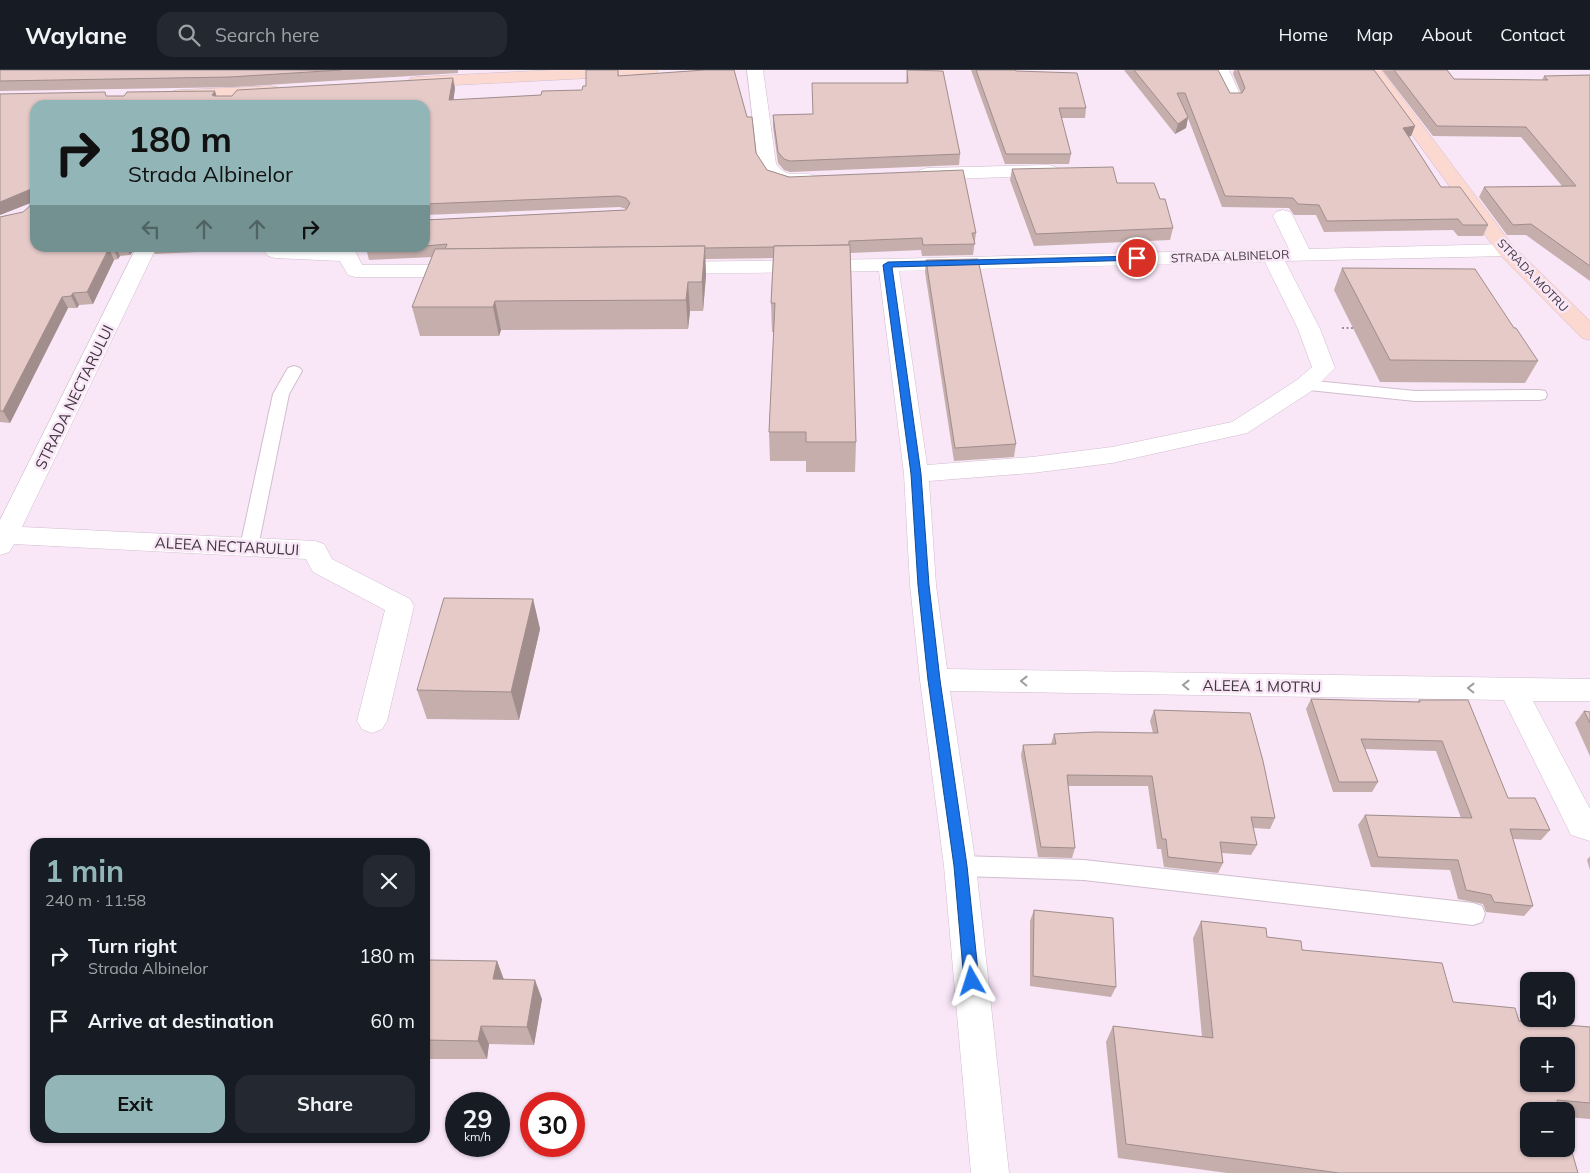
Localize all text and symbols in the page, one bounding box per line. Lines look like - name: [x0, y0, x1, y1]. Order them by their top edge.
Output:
- search box: [157, 12, 507, 57]
- text: Waylane: [25, 20, 127, 50]
- icon: search: [175, 21, 203, 49]
- text: Search here: [215, 23, 319, 47]
- text: Home: [1278, 23, 1328, 46]
- text: Map: [1356, 23, 1393, 46]
- text: About: [1421, 23, 1472, 46]
- text: Contact: [1500, 23, 1565, 46]
- text: 180 m: [128, 117, 232, 161]
- icon: right: [45, 120, 110, 185]
- text: Strada Albinelor: [128, 160, 293, 188]
- icon: left: [137, 215, 165, 243]
- icon: ahead: [190, 215, 218, 243]
- icon: ahead: [243, 215, 271, 243]
- icon: right: [296, 215, 324, 243]
- street label: STRADA MOTRU: [1494, 235, 1572, 315]
- pin: [1116, 237, 1158, 279]
- icon: arrive: [1123, 244, 1151, 272]
- street label: STRADA ALBINELOR: [1170, 246, 1290, 266]
- street label: STRADA NECTARULUI: [31, 322, 117, 472]
- street label: ALEEA NECTARULUI: [154, 533, 300, 559]
- street label: ALEEA 1 MOTRU: [1203, 675, 1321, 697]
- one-way arrow: [1020, 676, 1028, 687]
- one-way arrow: [1182, 680, 1190, 690]
- one-way arrow: [1467, 683, 1475, 693]
- text: 1 min: [45, 852, 124, 890]
- button: close: [363, 855, 415, 907]
- text: 240 m · 11:58: [45, 890, 146, 910]
- text: Turn right: [88, 934, 177, 958]
- icon: right: [45, 942, 73, 970]
- text: 180 m: [359, 944, 415, 968]
- position arrow: [945, 954, 997, 1006]
- text: Strada Albinelor: [88, 958, 208, 978]
- map controls: [1520, 972, 1575, 1157]
- button: sound: [1520, 972, 1575, 1027]
- icon: arrive: [45, 1007, 73, 1035]
- text: Arrive at destination: [88, 1009, 274, 1033]
- text: 60 m: [371, 1009, 415, 1033]
- button: +: [1520, 1037, 1575, 1092]
- button: Exit: [45, 1075, 225, 1133]
- button: Share: [235, 1075, 415, 1133]
- speed limit sign: 30: [520, 1092, 585, 1157]
- button: −: [1520, 1102, 1575, 1157]
- text: 29: [462, 1103, 493, 1134]
- text: km/h: [464, 1129, 491, 1144]

